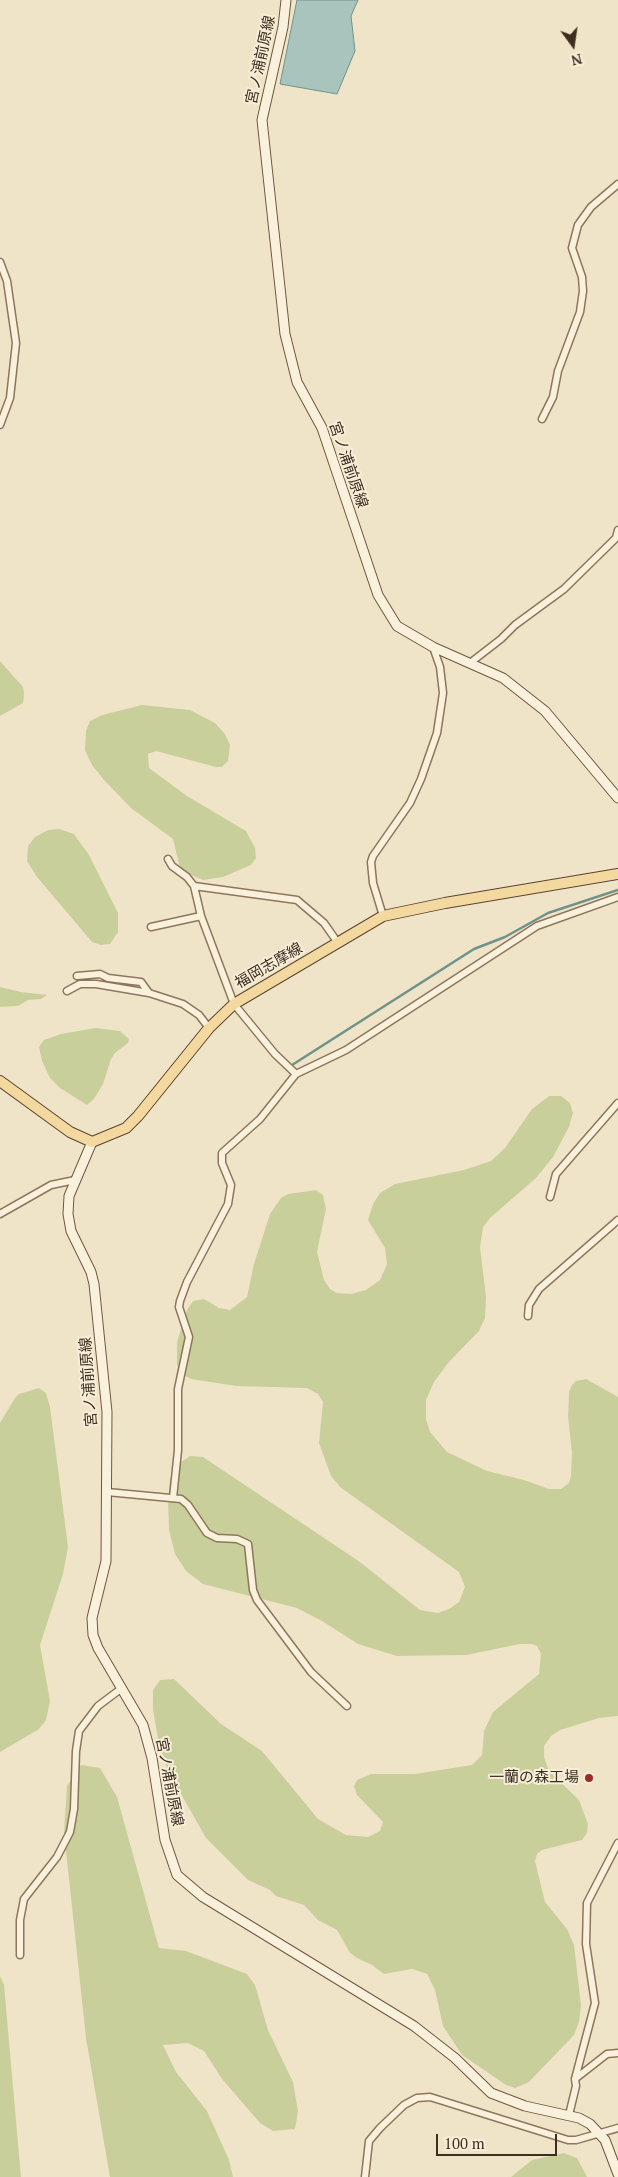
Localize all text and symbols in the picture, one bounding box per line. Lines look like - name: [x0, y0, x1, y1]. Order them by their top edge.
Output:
- street label: 宮ノ浦前原線: [243, 14, 279, 106]
- north arrow: [548, 20, 598, 70]
- text: N: [569, 50, 584, 71]
- street label: 宮ノ浦前原線: [325, 420, 371, 510]
- street label: 福岡志摩線: [232, 939, 306, 993]
- street label: 宮ノ浦前原線: [77, 1336, 101, 1428]
- street label: 宮ノ浦前原線: [152, 1736, 186, 1828]
- place label: 一蘭の森工場: [489, 1769, 579, 1787]
- marker: 一蘭の森工場: [583, 1772, 595, 1784]
- scale bar: [438, 2124, 559, 2156]
- text: 100 m: [444, 2133, 485, 2153]

